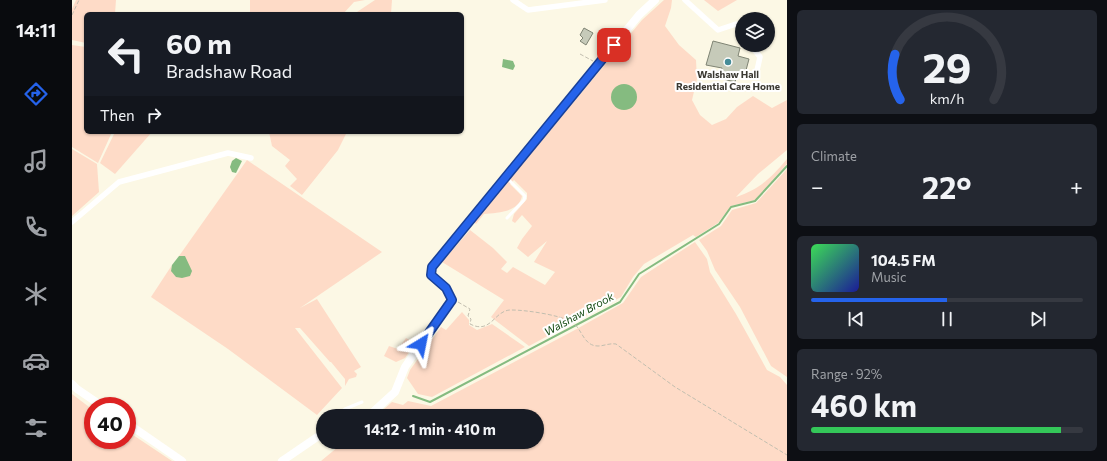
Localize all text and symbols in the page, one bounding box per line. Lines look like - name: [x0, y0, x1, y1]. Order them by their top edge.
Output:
- map controls: [735, 12, 775, 52]
- button: layers: [735, 12, 775, 52]
- text: 14:11: [16, 19, 56, 41]
- text: 60 m: [166, 26, 232, 60]
- icon: left: [100, 28, 152, 80]
- pin: [597, 28, 631, 62]
- icon: arrive: [603, 34, 625, 56]
- text: 29: [922, 41, 972, 92]
- marker: Walshaw Hall Residential Care Home: [723, 57, 733, 67]
- text: Bradshaw Road: [166, 60, 292, 82]
- place label: Walshaw Hall Residential Care Home: [676, 68, 780, 92]
- icon: directions: [22, 80, 50, 108]
- text: km/h: [930, 89, 964, 107]
- icon: right: [143, 104, 165, 126]
- text: Then: [100, 106, 135, 124]
- icon: music: [22, 147, 50, 175]
- text: Climate: [811, 148, 857, 164]
- text: 22°: [922, 168, 972, 205]
- text: −: [811, 173, 824, 200]
- text: +: [1070, 173, 1083, 200]
- icon: phone: [22, 213, 50, 241]
- text: 104.5 FM: [871, 251, 936, 269]
- text: Music: [871, 269, 906, 285]
- icon: climate: [22, 280, 50, 308]
- water label: Walshaw Brook: [542, 289, 617, 338]
- icon: previous: [845, 308, 867, 330]
- icon: pause: [936, 308, 958, 330]
- icon: next: [1027, 308, 1049, 330]
- position arrow: [400, 323, 442, 365]
- icon: car: [22, 347, 50, 375]
- text: Range · 92%: [811, 366, 882, 382]
- text: 460 km: [811, 386, 917, 423]
- speed limit sign: 40: [84, 397, 136, 449]
- icon: filters: [22, 414, 50, 442]
- text: 14:12 · 1 min · 410 m: [364, 420, 496, 438]

